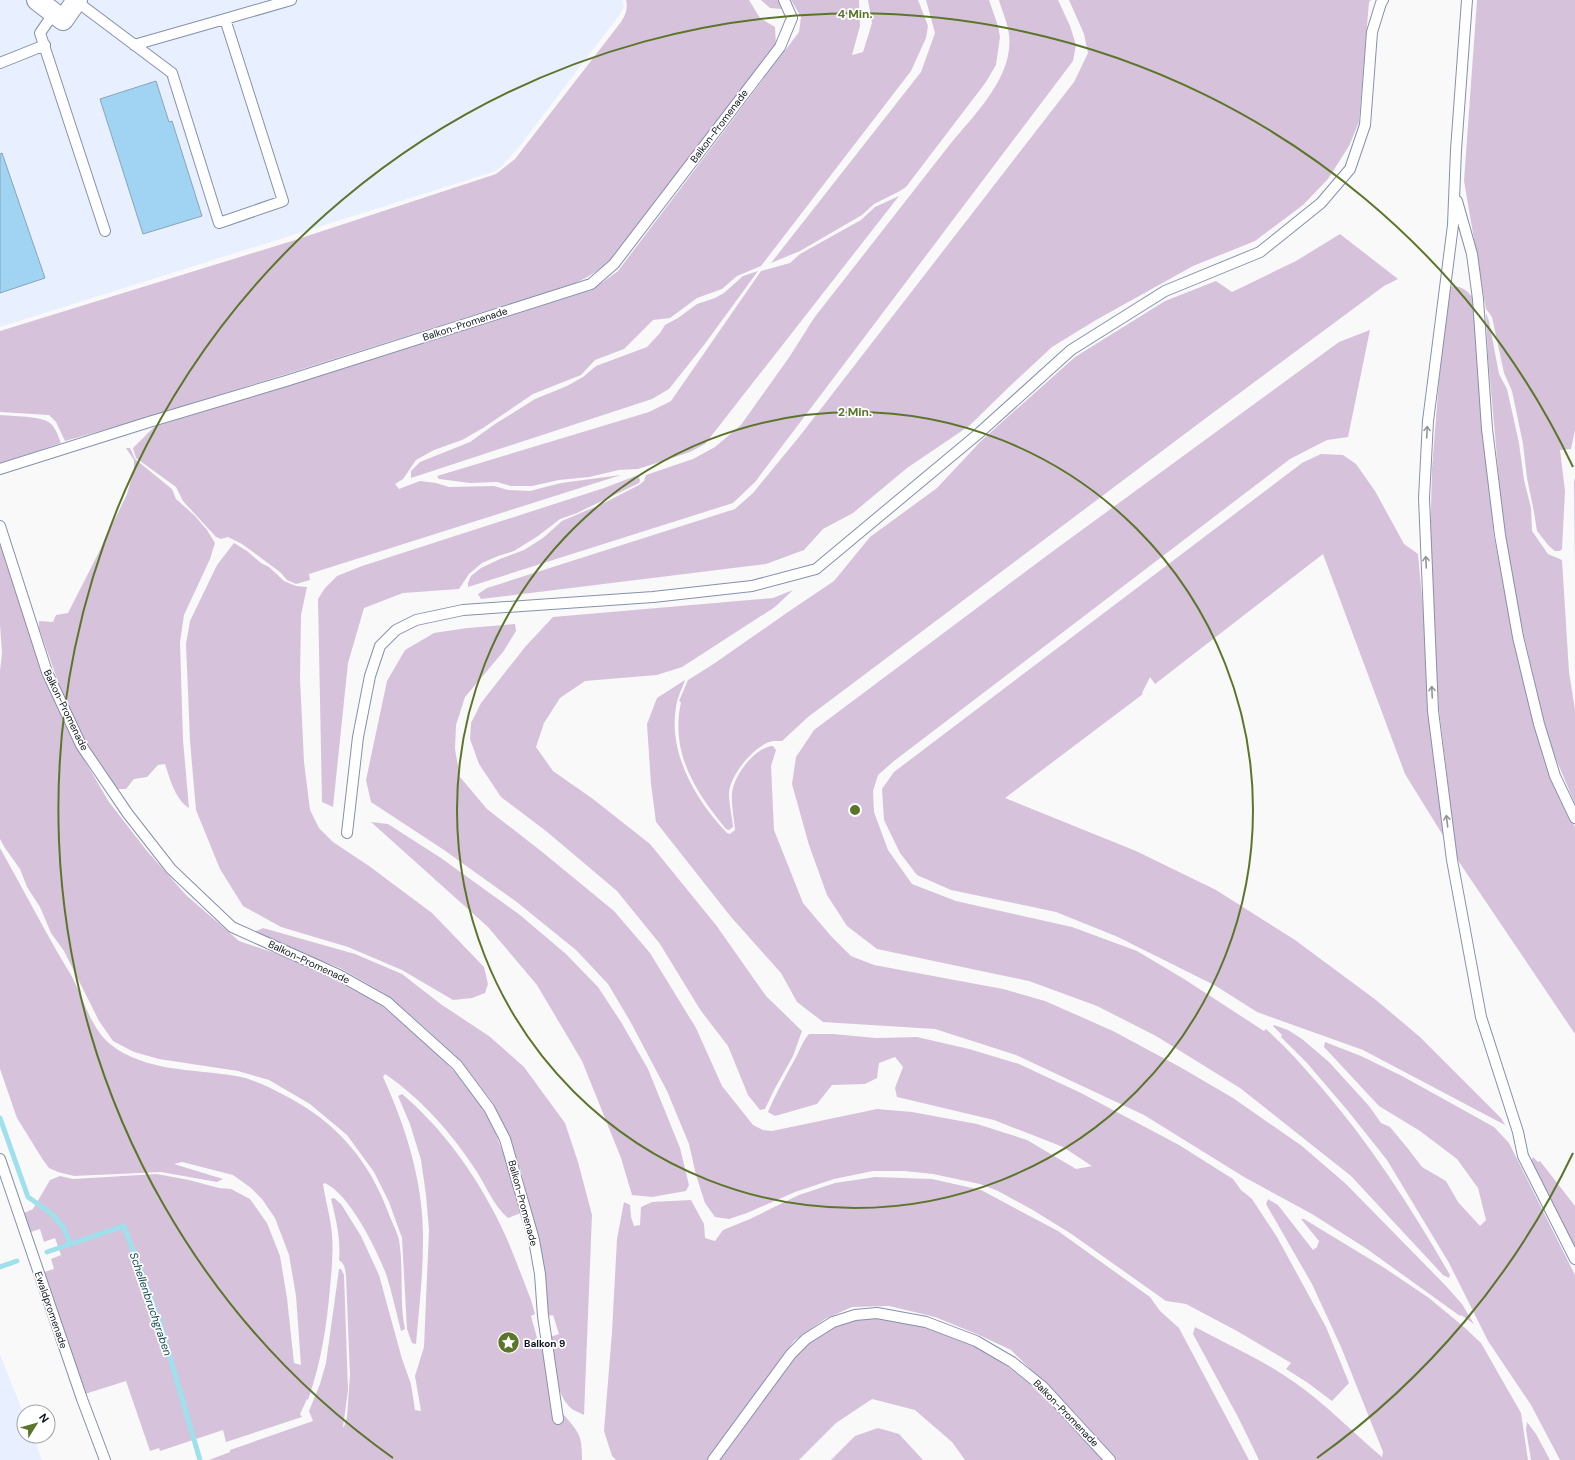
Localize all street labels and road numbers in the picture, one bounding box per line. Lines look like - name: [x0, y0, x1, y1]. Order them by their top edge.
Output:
- street label: Balkon-Promenade: [687, 87, 751, 165]
- street label: Balkon-Promenade: [421, 304, 509, 344]
- street label: Balkon-Promenade: [41, 667, 91, 753]
- street label: Balkon-Promenade: [266, 937, 352, 987]
- street label: Balkon-Promenade: [505, 1159, 541, 1248]
- street label: Ewaldpromenade: [32, 1270, 70, 1350]
- street label: Balkon-Promenade: [1031, 1377, 1102, 1450]

